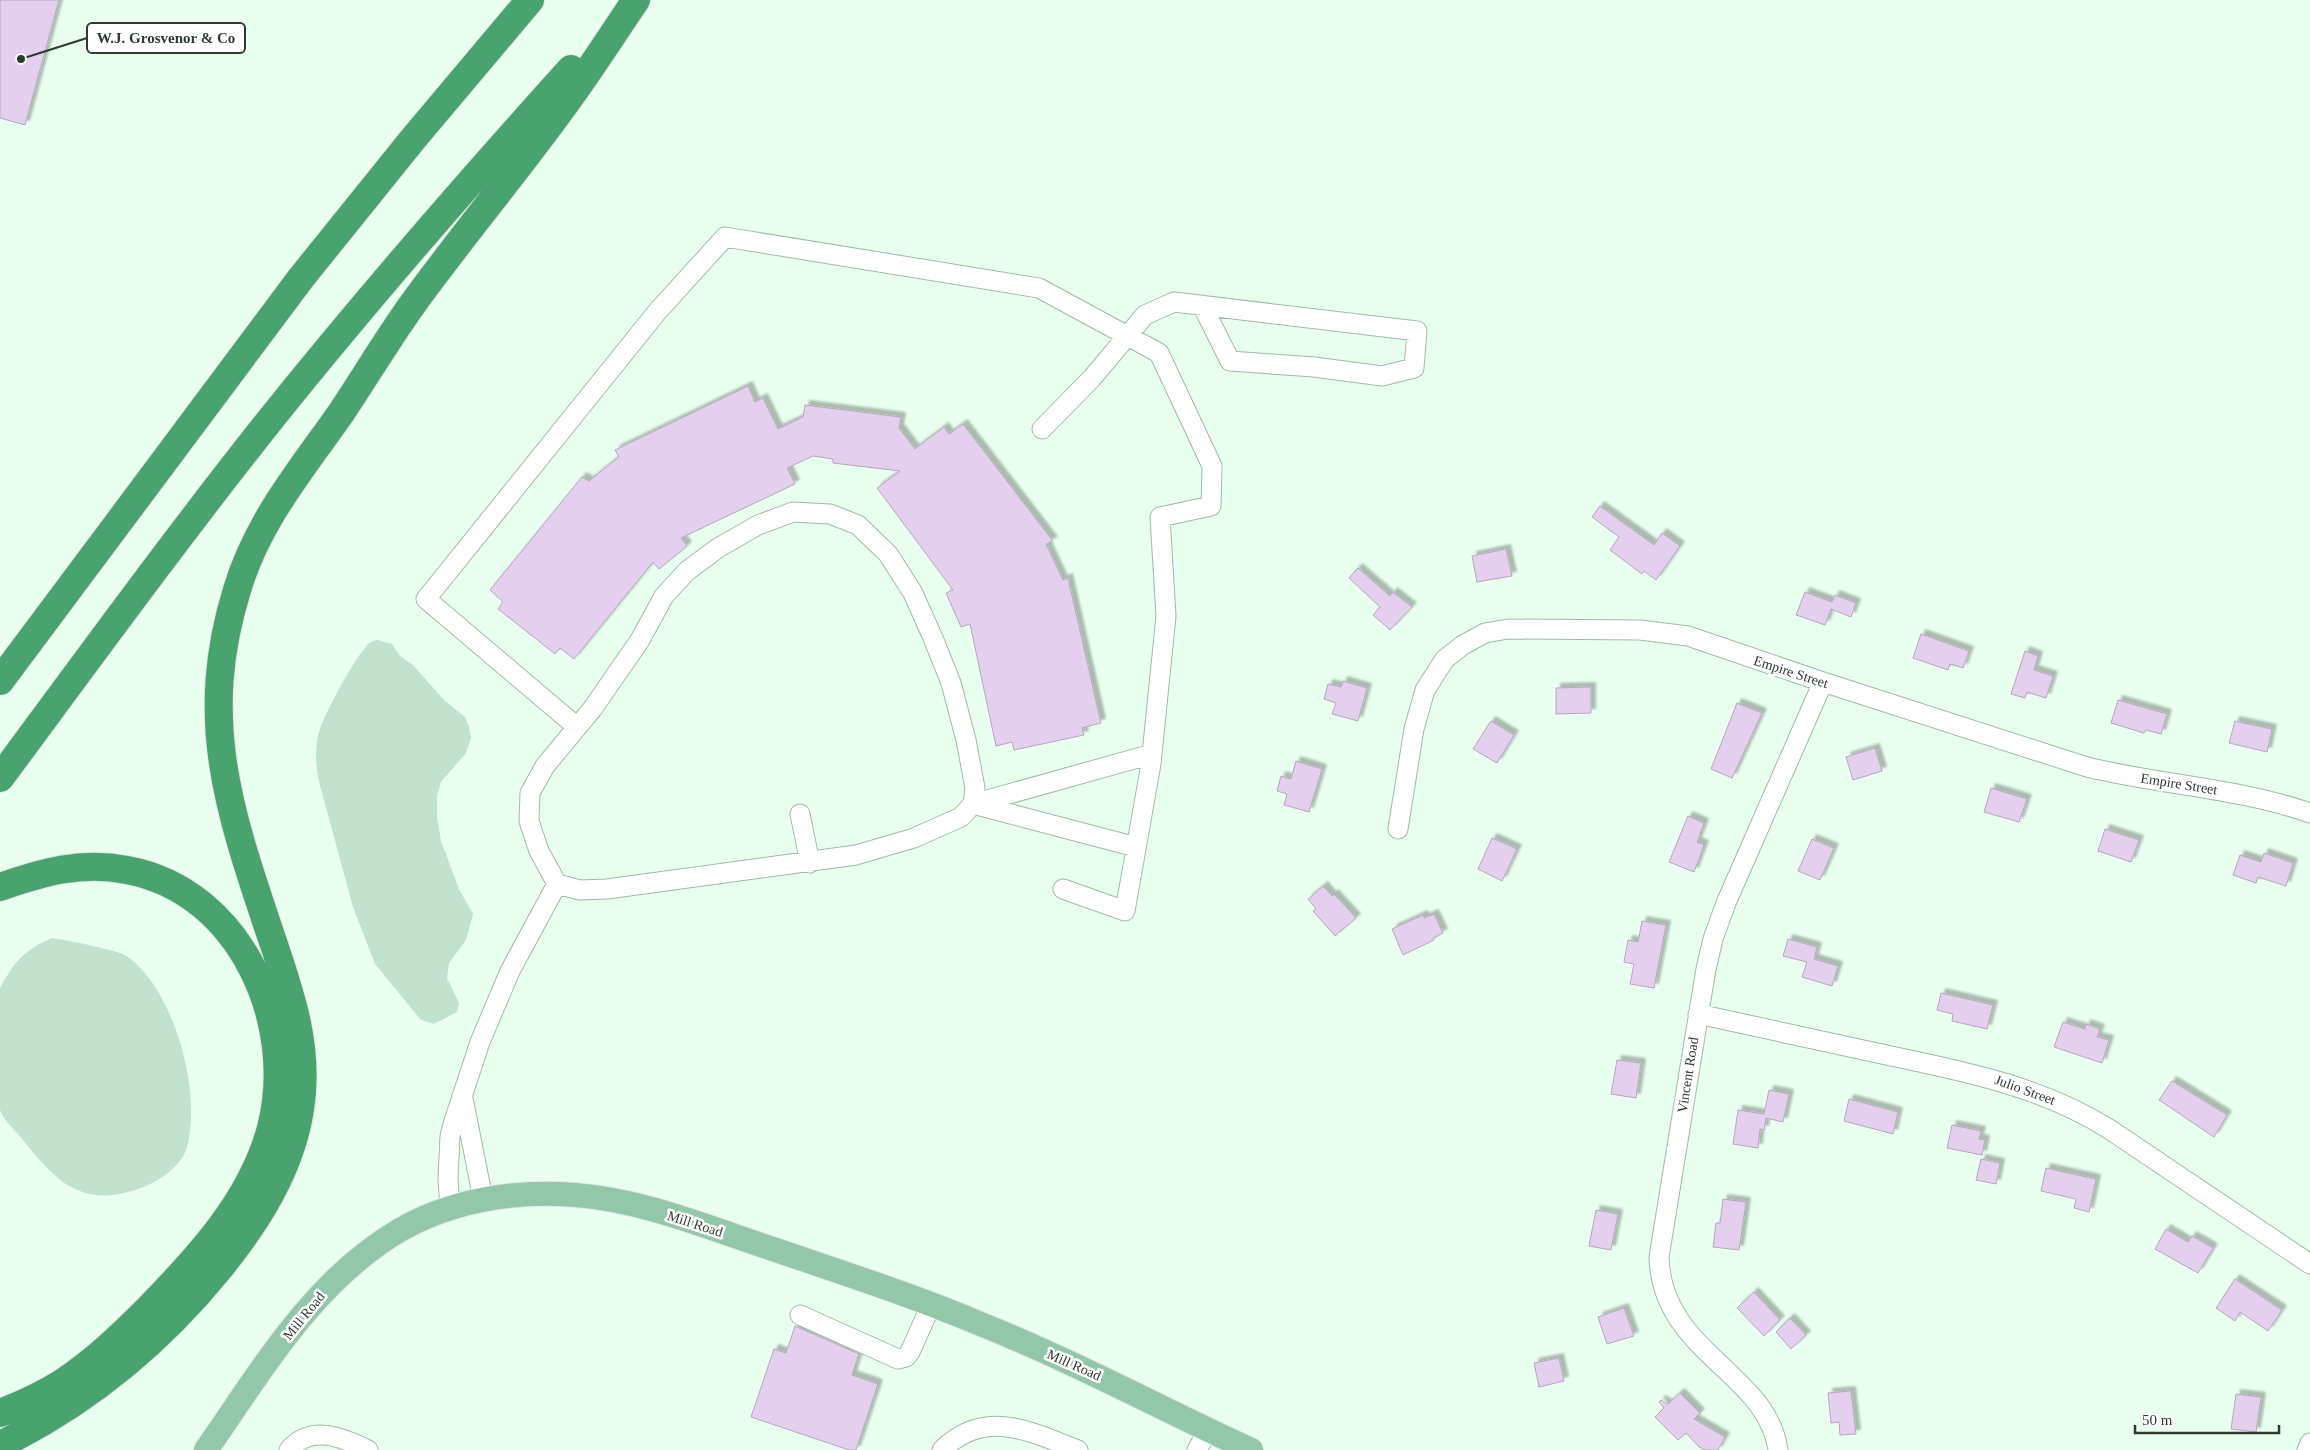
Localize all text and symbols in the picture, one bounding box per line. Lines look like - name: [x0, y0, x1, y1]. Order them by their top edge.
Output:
- callout: W.J. Grosvenor & Co: [87, 23, 245, 53]
- text: W.J. Grosvenor & Co: [97, 30, 235, 46]
- street label: Empire Street: [1752, 653, 1830, 691]
- street label: Empire Street: [2140, 771, 2218, 797]
- street label: Vincent Road: [1675, 1036, 1701, 1114]
- street label: Julio Street: [1993, 1072, 2057, 1108]
- street label: Mill Road: [665, 1208, 725, 1240]
- street label: Mill Road: [280, 1289, 328, 1343]
- street label: Mill Road: [1045, 1347, 1103, 1383]
- scale bar: [2135, 1402, 2279, 1434]
- text: 50 m: [2142, 1412, 2173, 1428]

